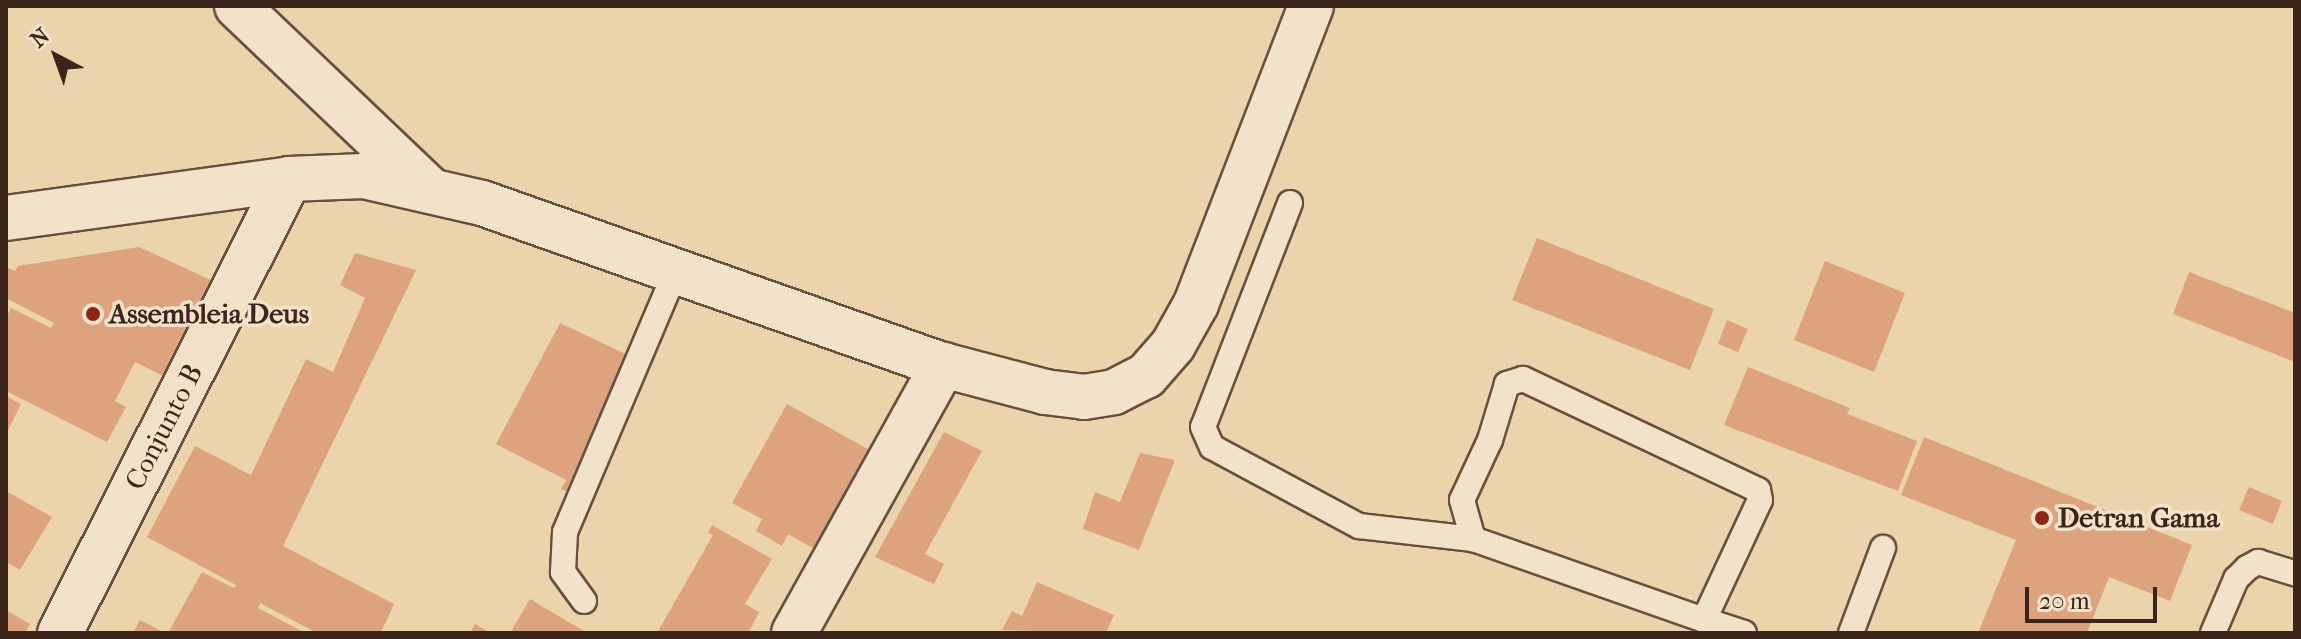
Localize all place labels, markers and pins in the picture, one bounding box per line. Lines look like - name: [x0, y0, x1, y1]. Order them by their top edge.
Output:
- place label: Assembleia Deus: [109, 297, 309, 331]
- marker: Assembleia Deus: [84, 305, 102, 323]
- place label: Detran Gama: [2058, 501, 2219, 535]
- marker: Detran Gama: [2033, 509, 2051, 527]

